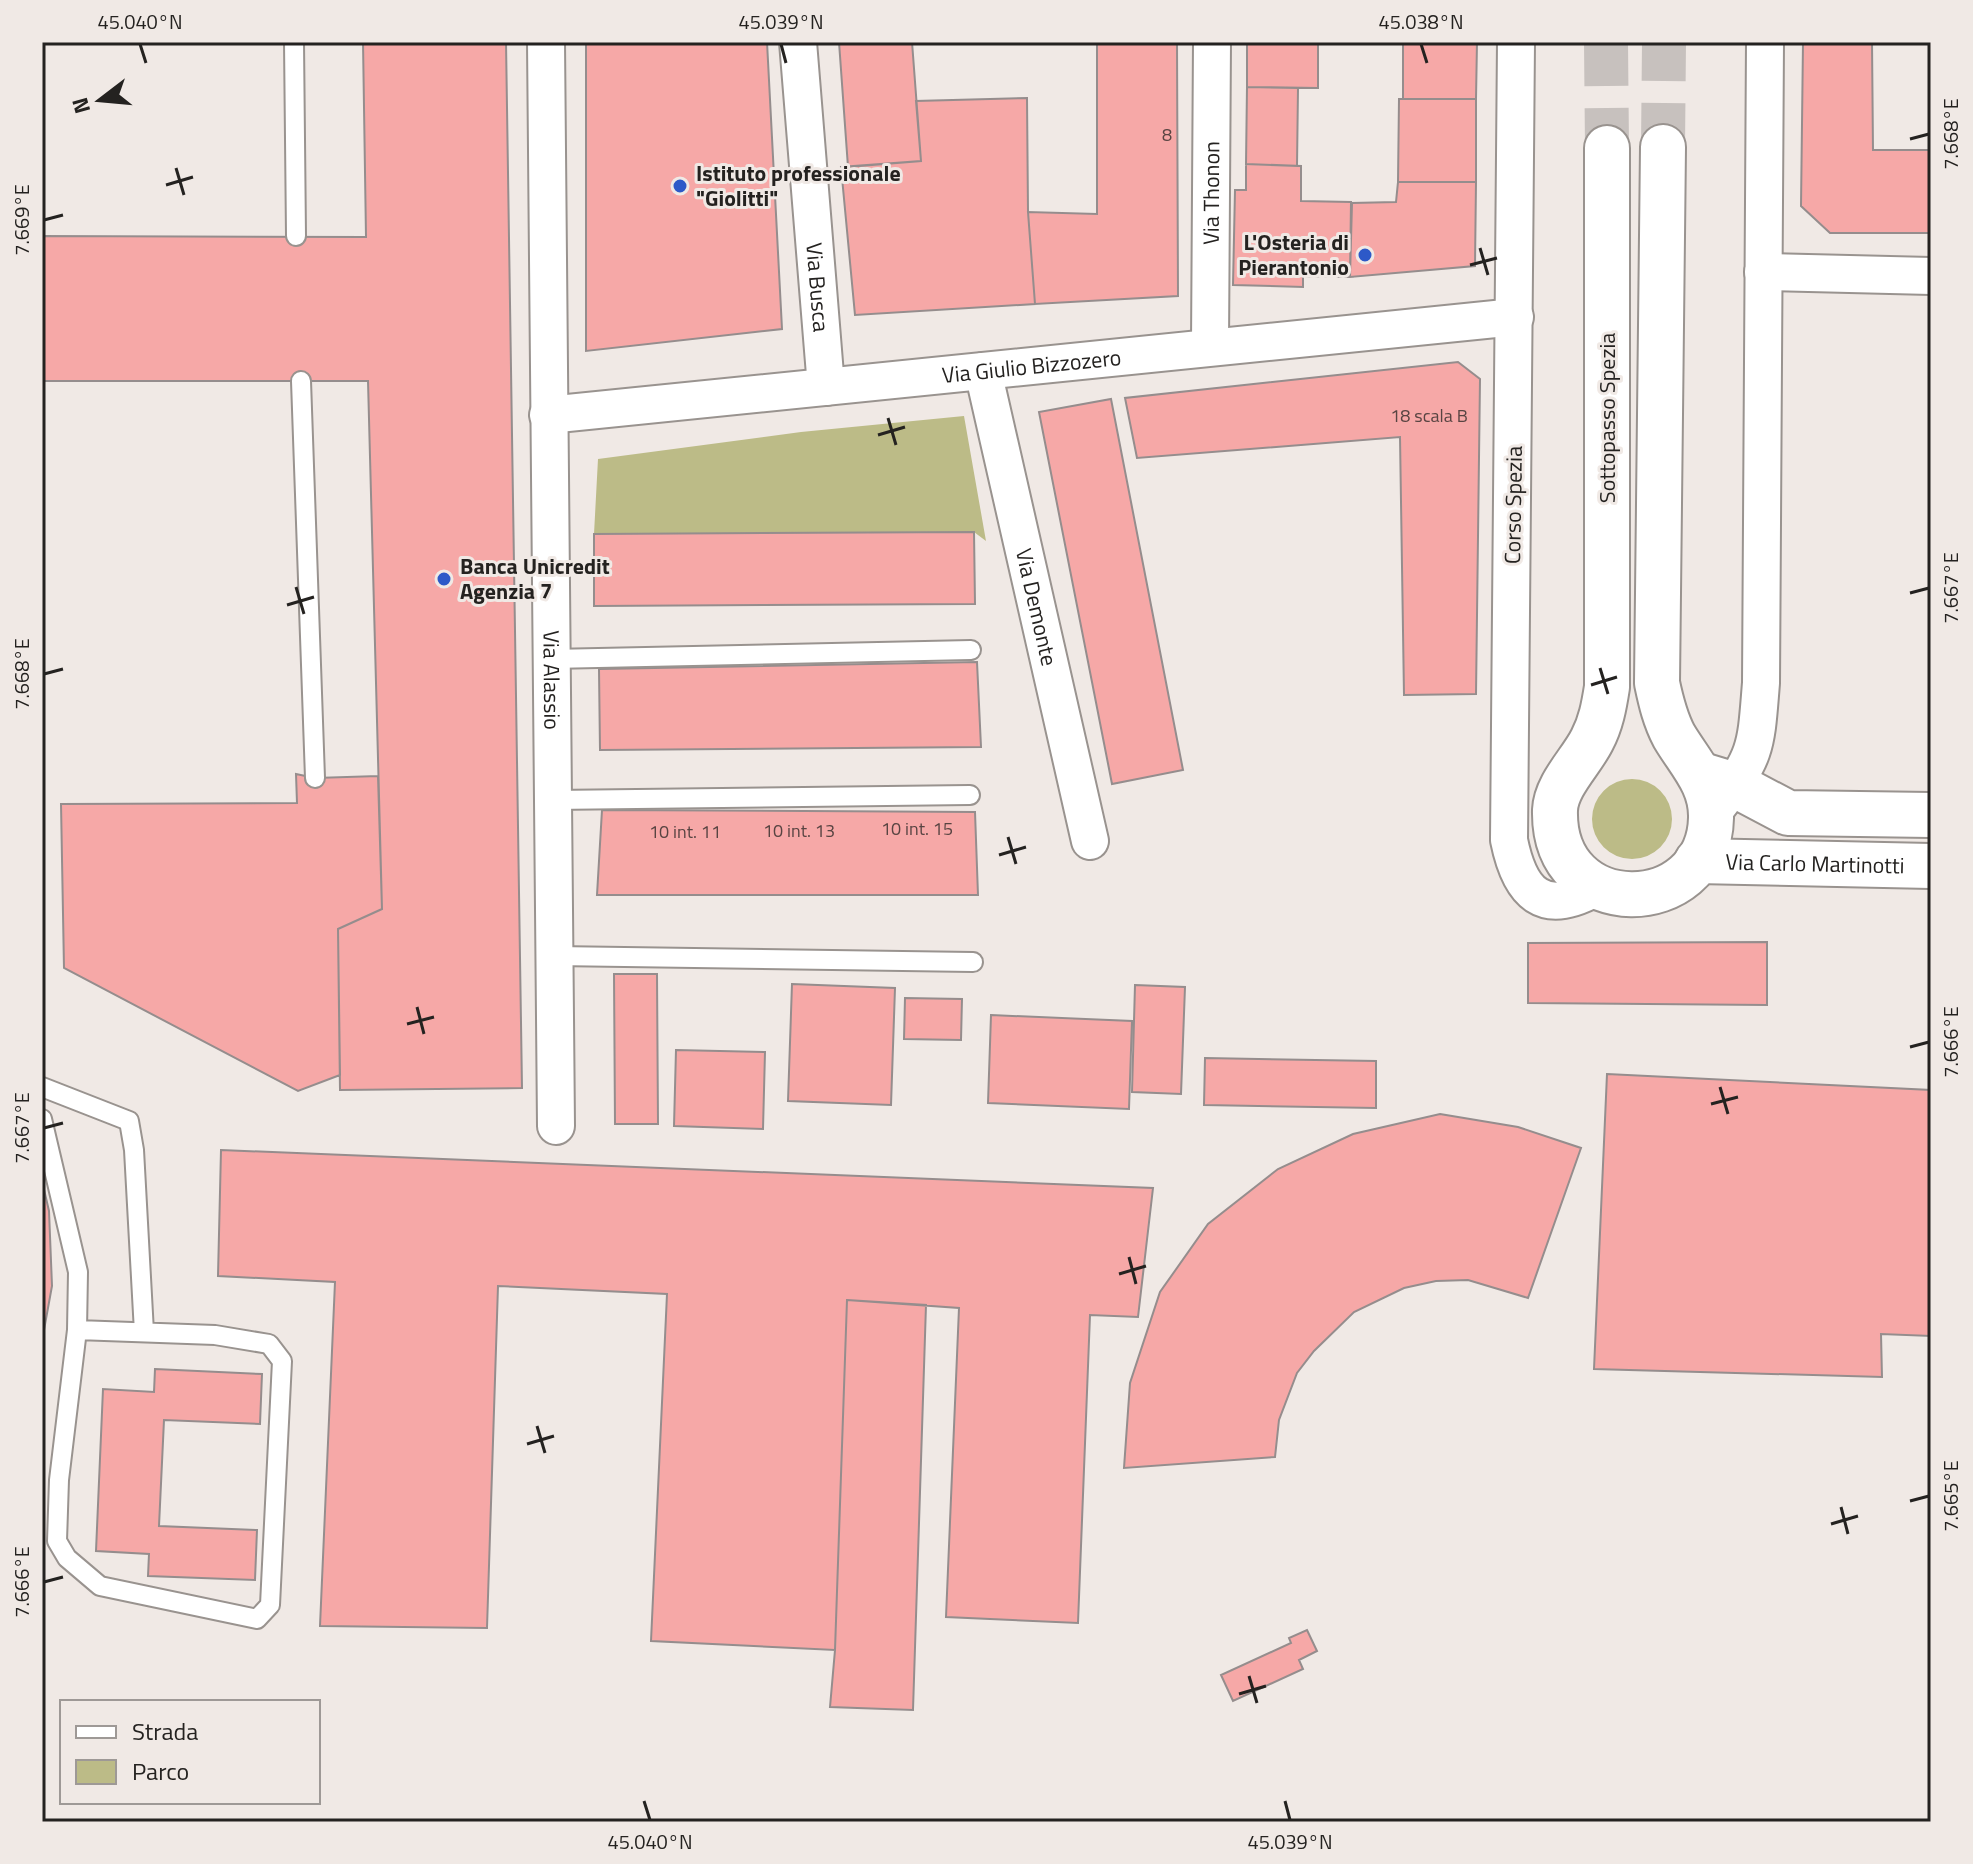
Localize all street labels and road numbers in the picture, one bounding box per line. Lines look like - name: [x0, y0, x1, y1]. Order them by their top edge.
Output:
- street label: Via Thonon: [1194, 141, 1228, 245]
- street label: Via Busca: [797, 241, 838, 333]
- street label: Sottopasso Spezia: [1590, 333, 1624, 503]
- street label: Via Giulio Bizzozero: [940, 340, 1123, 392]
- street label: Corso Spezia: [1495, 446, 1531, 564]
- street label: Via Demonte: [1007, 545, 1067, 669]
- street label: Via Alassio: [534, 630, 569, 730]
- street label: Via Carlo Martinotti: [1725, 845, 1905, 882]

